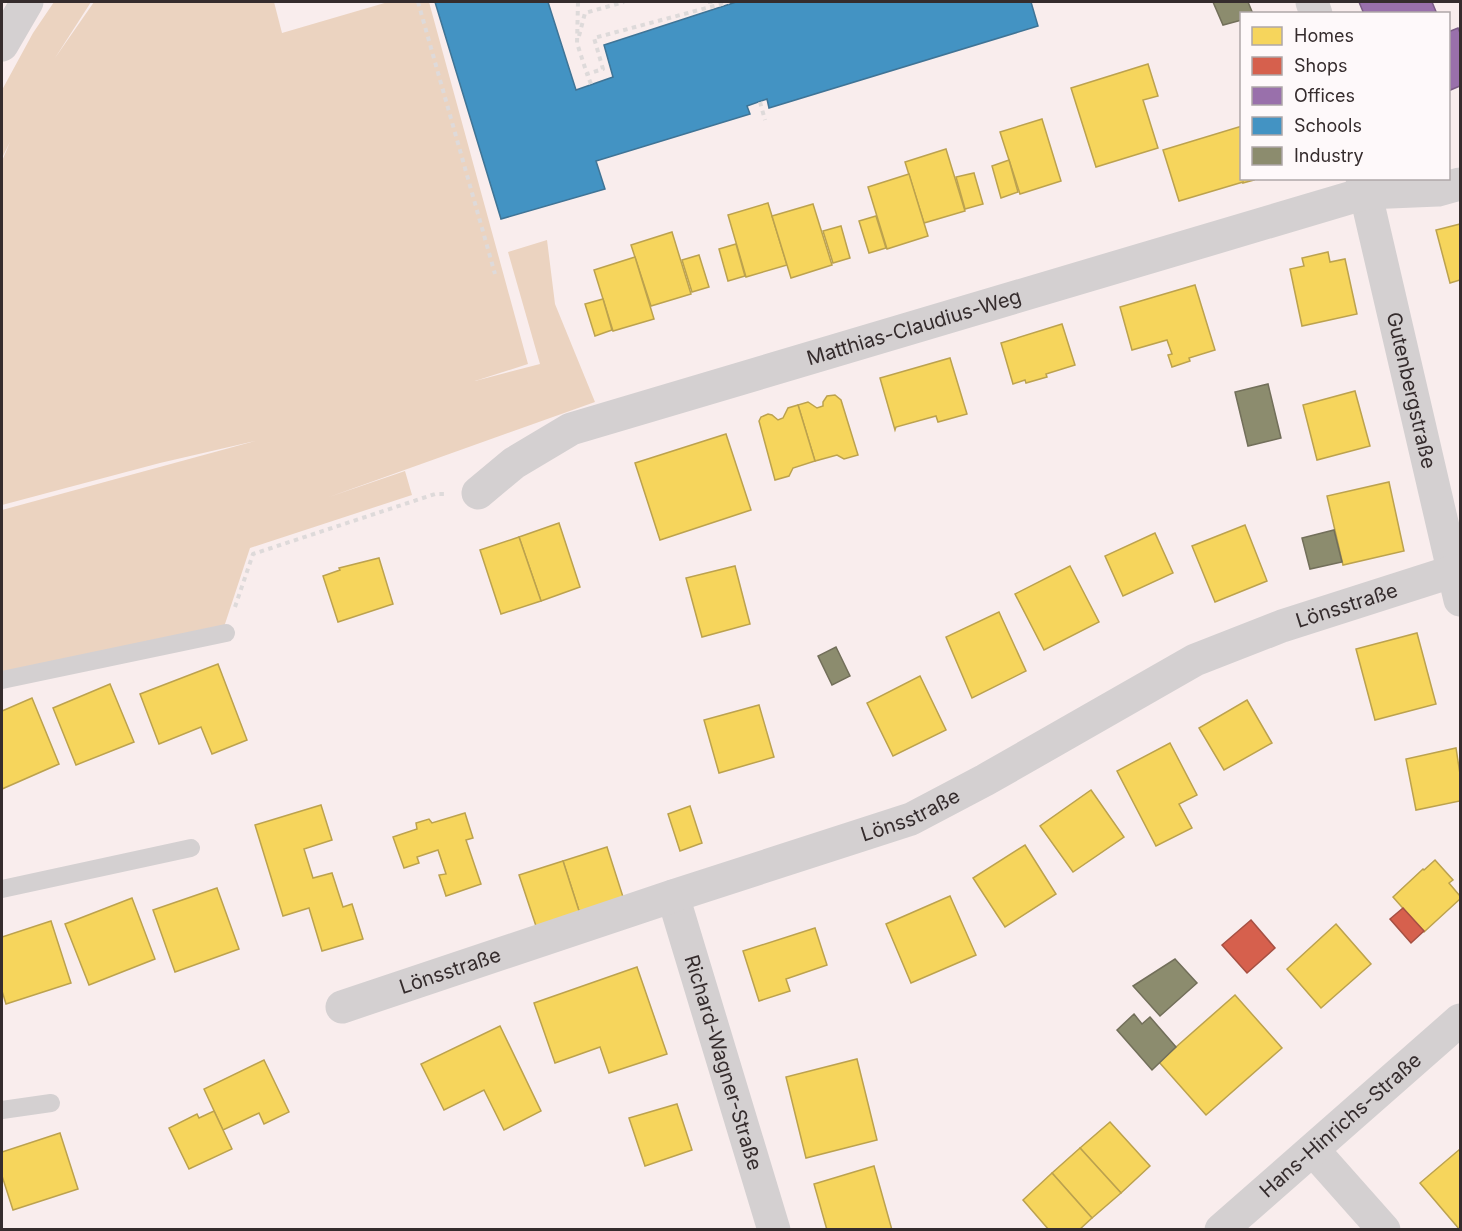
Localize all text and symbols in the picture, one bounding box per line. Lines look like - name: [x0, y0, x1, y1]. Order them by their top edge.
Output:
- legend: [1240, 12, 1450, 180]
- text: Homes: [1294, 25, 1354, 46]
- text: Shops: [1294, 55, 1348, 76]
- text: Offices: [1294, 85, 1355, 106]
- text: Schools: [1294, 115, 1362, 136]
- text: Industry: [1294, 145, 1364, 166]
- street label: Matthias-Claudius-Weg: [804, 284, 1024, 370]
- street label: Gutenbergstraße: [1382, 310, 1441, 471]
- street label: Lönsstraße: [1293, 578, 1401, 633]
- street label: Lönsstraße: [858, 783, 964, 846]
- street label: Lönsstraße: [396, 943, 504, 999]
- street label: Richard-Wagner-Straße: [680, 952, 767, 1173]
- street label: Hans-Hinrichs-Straße: [1255, 1048, 1426, 1202]

